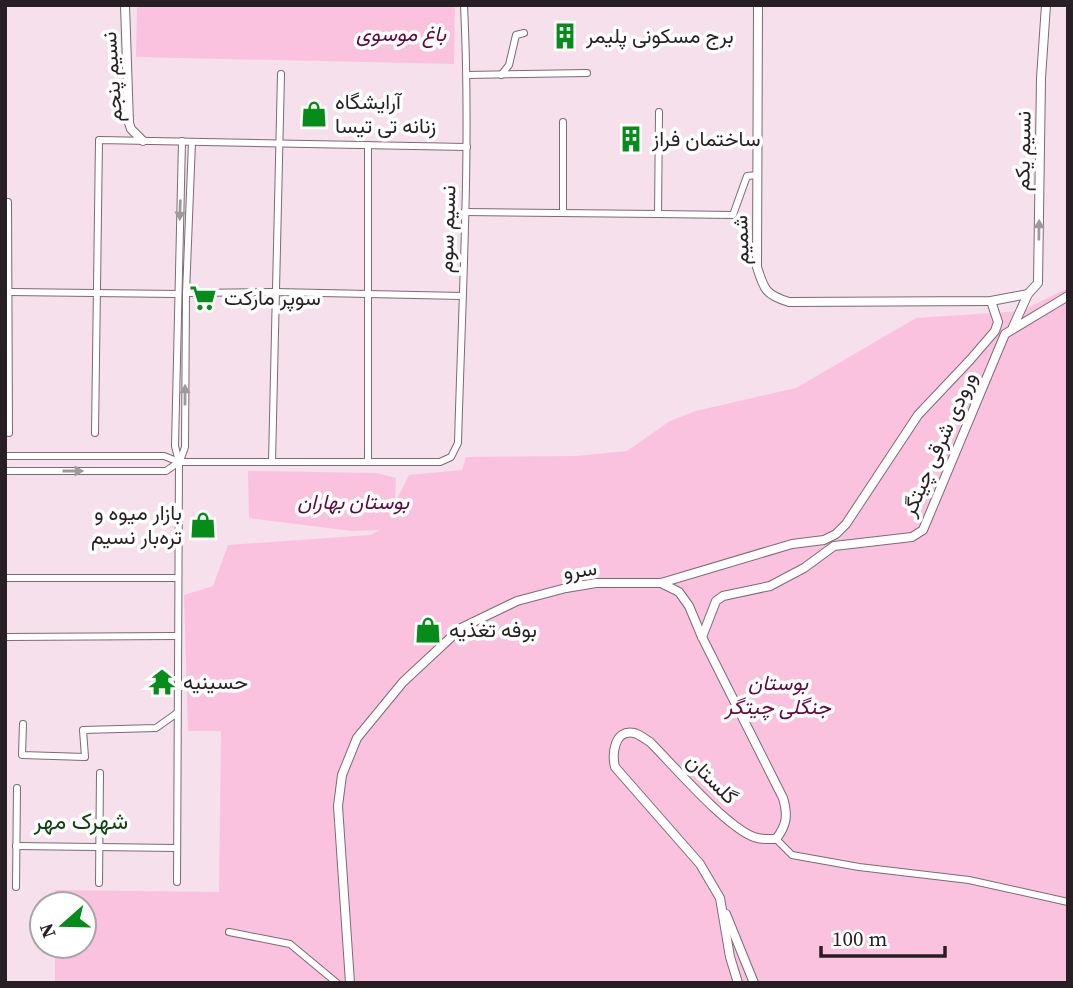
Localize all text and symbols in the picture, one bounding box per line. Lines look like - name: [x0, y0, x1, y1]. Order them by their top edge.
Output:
- park label: باغ موسوی: [356, 19, 447, 49]
- building icon: برج مسکونی پلیمر: [550, 21, 580, 51]
- place label: برج مسکونی پلیمر: [585, 21, 734, 50]
- street label: نسیم پنجم: [94, 31, 129, 123]
- place label: آرایشگاه زنانه تی تیسا: [335, 87, 436, 140]
- shop icon: آرایشگاه زنانه تی تیسا: [299, 99, 329, 129]
- street label: نسیم یکم: [1007, 111, 1038, 191]
- building icon: ساختمان فراز: [616, 124, 646, 154]
- place label: ساختمان فراز: [651, 124, 761, 153]
- street label: نسیم سوم: [430, 185, 463, 273]
- one-way arrow: [174, 199, 186, 221]
- street label: شمیم: [725, 215, 756, 265]
- one-way arrow: [1033, 219, 1044, 241]
- supermarket icon: سوپر مارکت: [188, 283, 218, 313]
- place label: سوپر مارکت: [224, 283, 321, 312]
- street label: ورودی شرقی چیتگر: [893, 367, 983, 522]
- one-way arrow: [179, 384, 191, 406]
- one-way arrow: [63, 465, 85, 477]
- park label: بوستان بهاران: [297, 487, 410, 516]
- place label: بازار میوه و تره‌بار نسیم: [91, 498, 182, 551]
- shop icon: بازار میوه و تره‌بار نسیم: [188, 510, 218, 540]
- street label: سرو: [561, 553, 599, 586]
- shop icon: بوفه تغذیه: [413, 615, 443, 645]
- place label: بوفه تغذیه: [449, 615, 537, 644]
- temple icon: حسینیه: [147, 667, 177, 697]
- place label: حسینیه: [183, 667, 248, 696]
- park label: بوستان جنگلی چیتگر: [723, 668, 832, 721]
- street label: گلستان: [680, 747, 744, 811]
- district label: شهرک مهر: [33, 805, 128, 837]
- north arrow: [28, 890, 98, 960]
- scale bar: [821, 914, 945, 958]
- text: N: [32, 920, 62, 942]
- text: 100 m: [832, 924, 887, 953]

